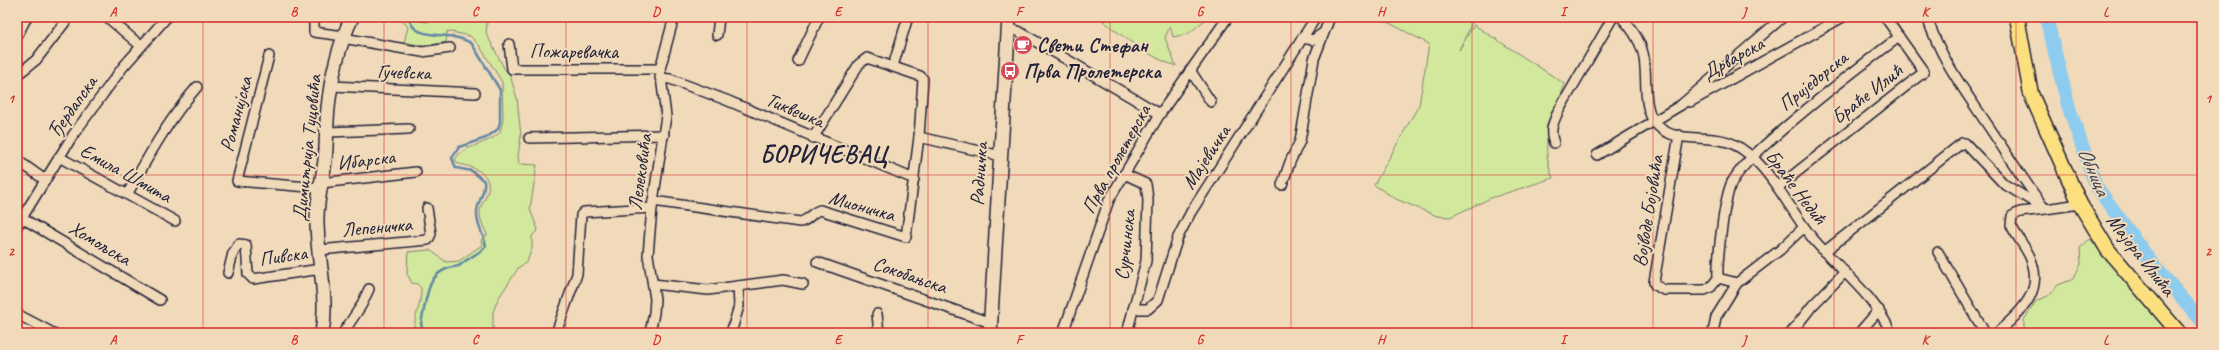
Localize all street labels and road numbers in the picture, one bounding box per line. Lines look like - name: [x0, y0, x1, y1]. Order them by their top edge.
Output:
- street label: Дрварска: [1698, 30, 1770, 85]
- street label: Пожаревачка: [530, 39, 620, 64]
- street label: Приједорска: [1773, 44, 1854, 116]
- street label: Браће Илић: [1826, 58, 1909, 130]
- street label: Гучевска: [377, 59, 433, 85]
- street label: Ђердапска: [41, 69, 104, 144]
- street label: Димитрија Туцовића: [287, 72, 327, 222]
- street label: Романијска: [214, 73, 258, 154]
- street label: Тиквешка: [762, 87, 829, 134]
- street label: Прва пролетерска: [1076, 98, 1157, 218]
- street label: Мајевичка: [1176, 119, 1237, 194]
- street label: Лелековића: [622, 131, 658, 212]
- street label: Емила Шмита: [76, 138, 177, 209]
- street label: Радничка: [964, 140, 994, 206]
- street label: Ибарска: [336, 144, 398, 176]
- street label: Браће Недић: [1760, 145, 1833, 230]
- street label: Војводе Бојовића: [1627, 152, 1669, 269]
- street label: Мионичка: [826, 185, 899, 228]
- street label: Сурчинска: [1109, 207, 1141, 281]
- street label: Мајора Илића: [2101, 209, 2182, 302]
- street label: Лепеничка: [341, 211, 414, 243]
- street label: Хомољска: [65, 215, 137, 272]
- street label: Пивска: [258, 240, 310, 272]
- street label: Сокобањска: [870, 251, 951, 300]

